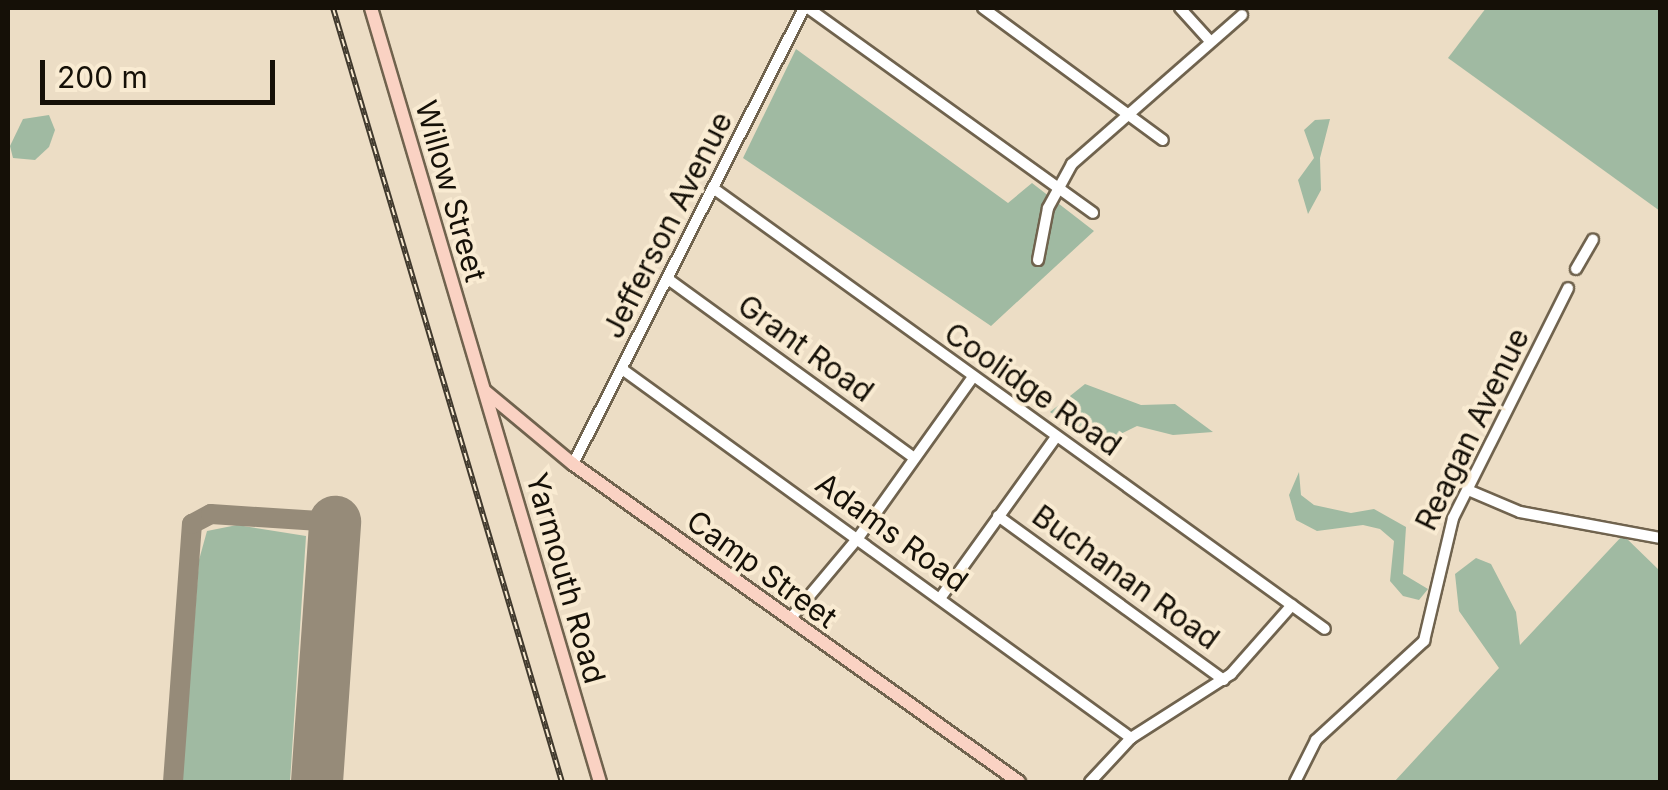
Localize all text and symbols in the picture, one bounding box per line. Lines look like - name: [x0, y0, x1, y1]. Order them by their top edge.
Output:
- scale bar: [45, 40, 280, 102]
- text: 200 m: [57, 59, 148, 95]
- street label: Willow Street: [408, 96, 494, 286]
- street label: Jefferson Avenue: [594, 106, 740, 344]
- street label: Grant Road: [731, 287, 881, 409]
- street label: Coolidge Road: [938, 315, 1128, 463]
- street label: Reagan Avenue: [1408, 322, 1536, 536]
- street label: Adams Road: [809, 465, 975, 599]
- street label: Yarmouth Road: [519, 469, 613, 687]
- street label: Buchanan Road: [1026, 497, 1226, 657]
- street label: Camp Street: [680, 503, 844, 635]

